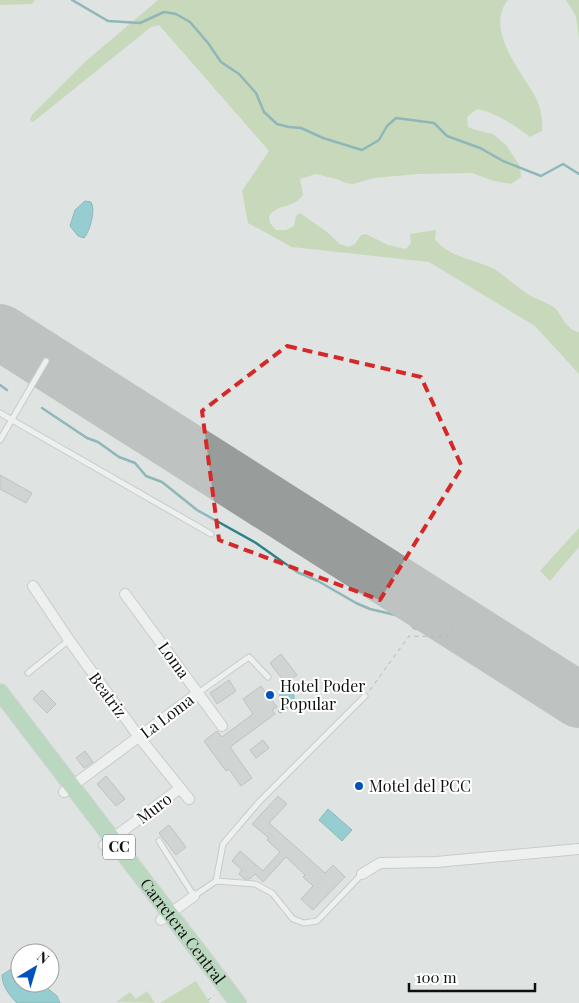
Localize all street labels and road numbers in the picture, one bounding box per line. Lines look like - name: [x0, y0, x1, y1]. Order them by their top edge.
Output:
- street label: Loma: [154, 637, 195, 682]
- street label: Beatriz: [85, 668, 132, 722]
- street label: La Loma: [136, 689, 198, 743]
- street label: Muro: [132, 787, 176, 828]
- road number: CC: [103, 834, 135, 860]
- street label: Carretera Central: [136, 874, 231, 988]

